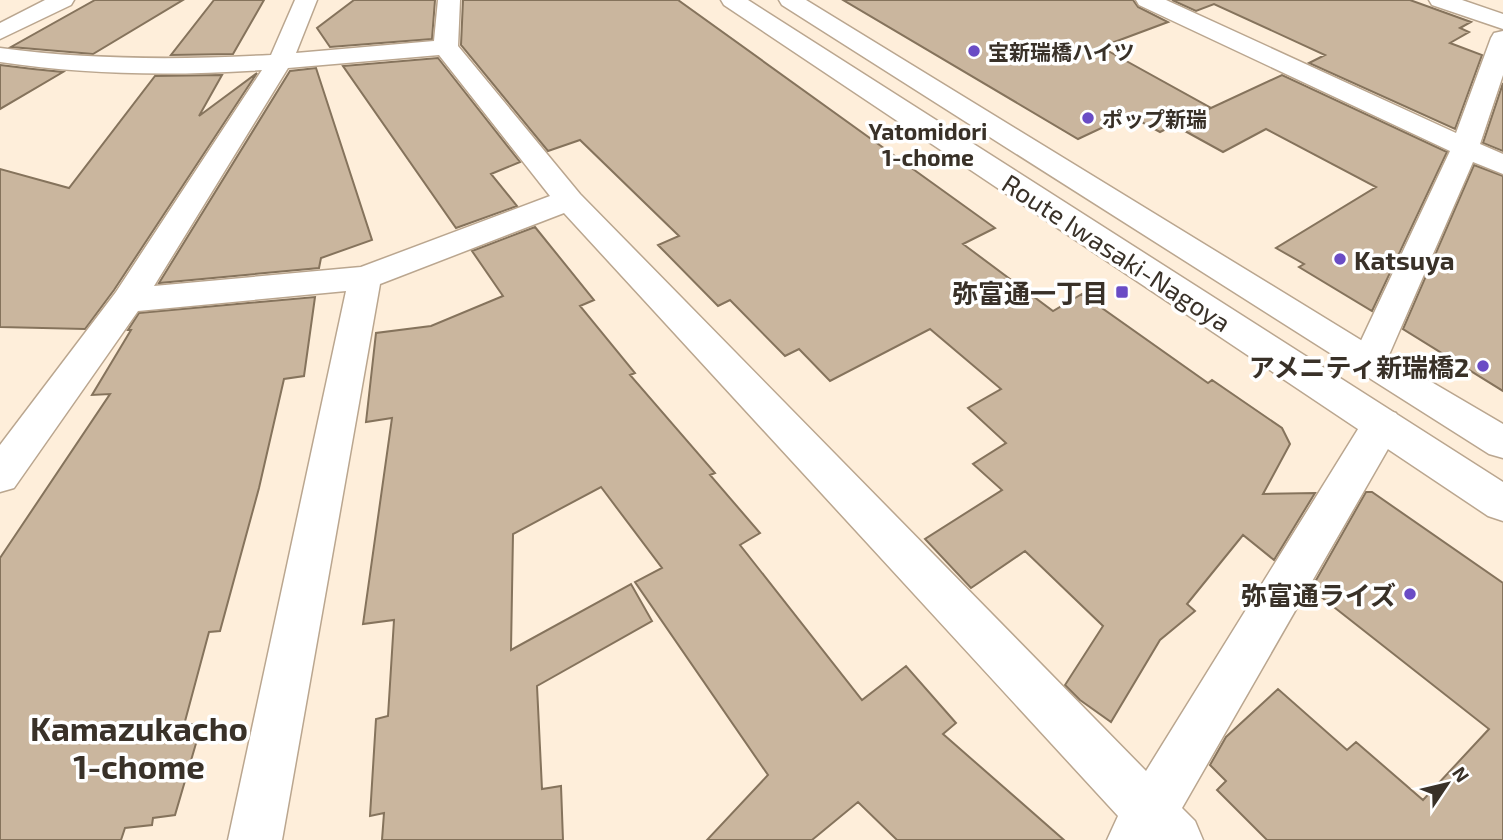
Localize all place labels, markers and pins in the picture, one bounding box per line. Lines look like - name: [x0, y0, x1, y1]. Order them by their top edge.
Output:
- place label: 宝新瑞橋ハイツ: [988, 39, 1135, 64]
- marker: 宝新瑞橋ハイツ: [966, 43, 982, 59]
- place label: ポップ新瑞: [1102, 106, 1207, 131]
- marker: ポップ新瑞: [1080, 110, 1096, 126]
- place label: Katsuya: [1354, 244, 1455, 276]
- marker: Katsuya: [1332, 251, 1348, 267]
- place label: 弥富通一丁目: [952, 277, 1108, 308]
- marker: 弥富通一丁目: [1114, 284, 1130, 300]
- place label: アメニティ新瑞橋2: [1249, 351, 1469, 382]
- marker: アメニティ新瑞橋2: [1475, 358, 1491, 374]
- place label: 弥富通ライズ: [1241, 579, 1396, 610]
- marker: 弥富通ライズ: [1402, 586, 1418, 602]

